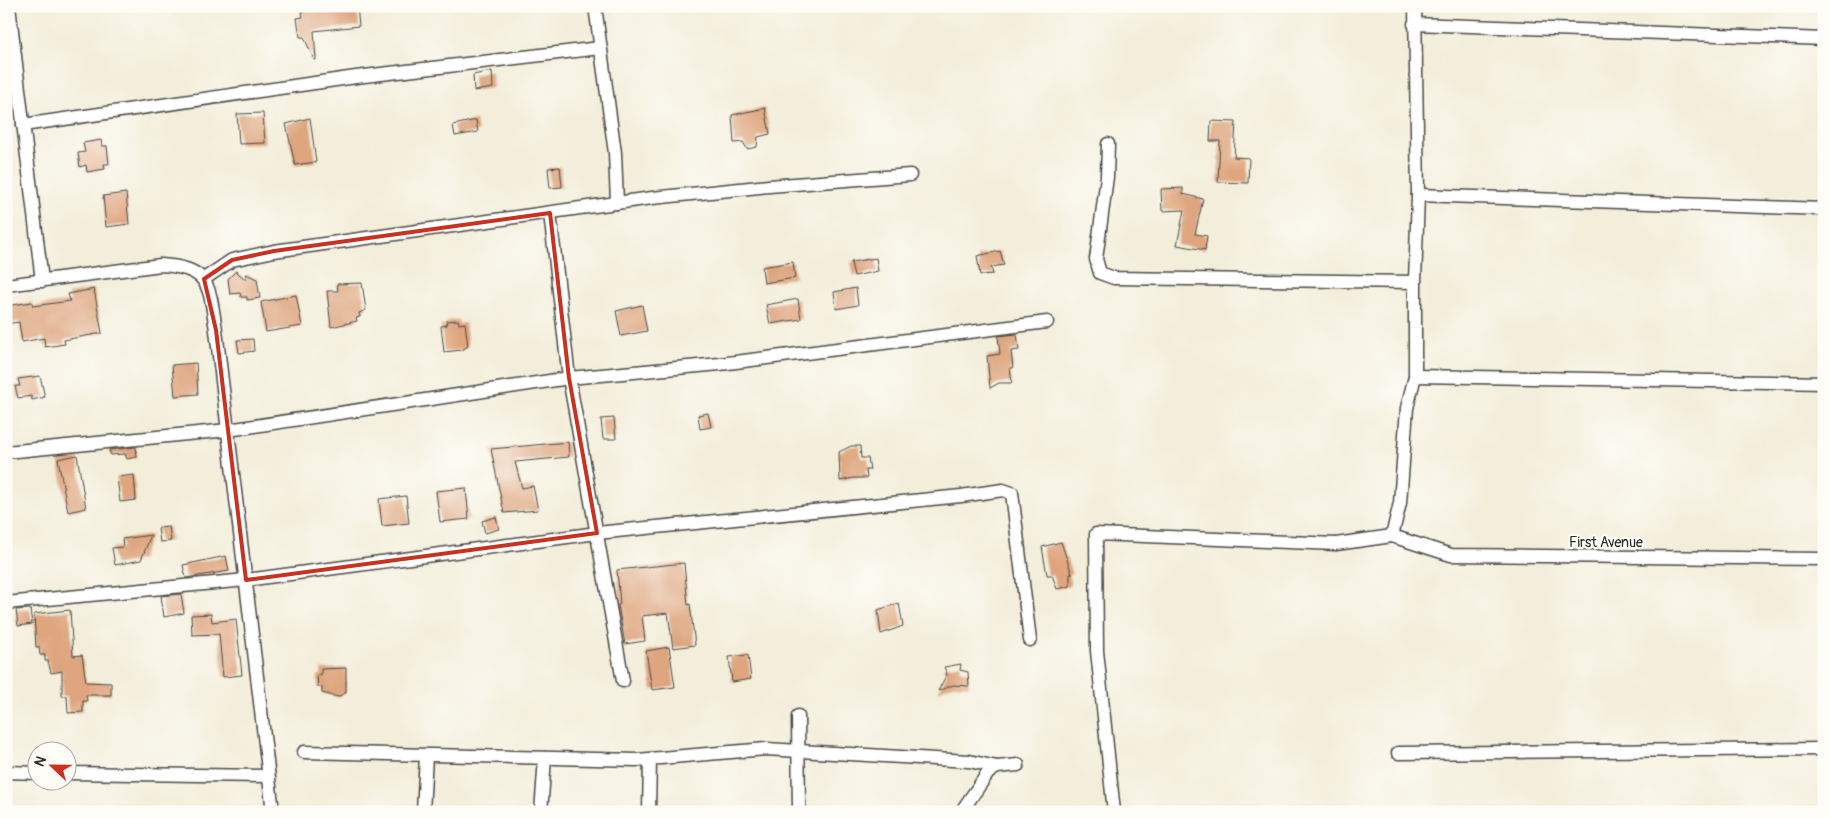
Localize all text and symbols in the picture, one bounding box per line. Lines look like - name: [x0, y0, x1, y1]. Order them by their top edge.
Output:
- street label: First Avenue: [1569, 534, 1643, 551]
- north arrow: [28, 740, 78, 790]
- text: N: [31, 754, 50, 769]

